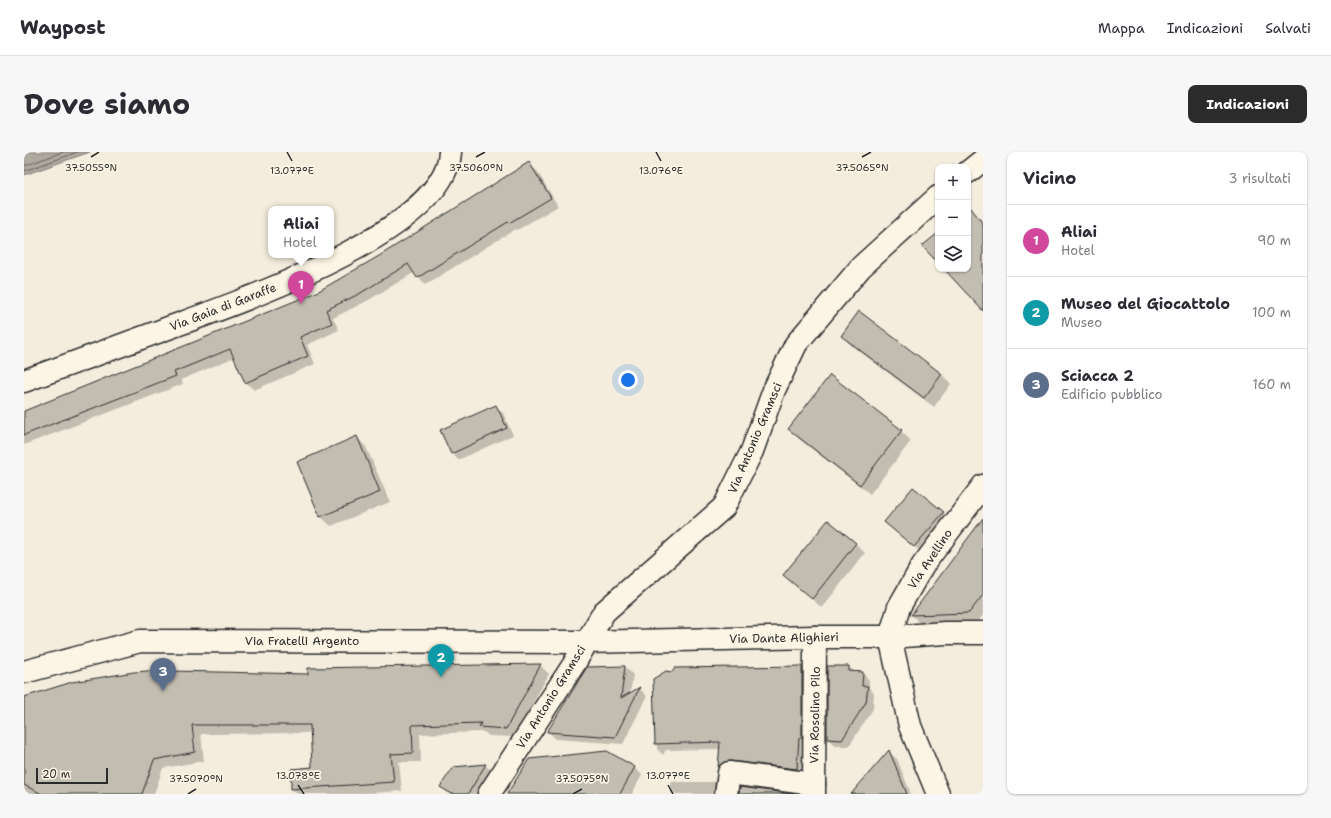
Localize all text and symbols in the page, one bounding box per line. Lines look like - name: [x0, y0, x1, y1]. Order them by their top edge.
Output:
- text: Waypost: [20, 15, 105, 40]
- text: Mappa: [1098, 19, 1145, 37]
- text: Indicazioni: [1167, 19, 1243, 37]
- text: Salvati: [1265, 19, 1311, 37]
- text: Dove siamo: [24, 85, 190, 123]
- button: Indicazioni: [1188, 85, 1307, 123]
- text: 37.5055°N: [65, 161, 117, 174]
- text: 37.5060°N: [449, 161, 503, 174]
- text: 37.5065°N: [835, 161, 889, 174]
- text: 13.077°E: [270, 164, 314, 177]
- text: 13.076°E: [639, 164, 683, 177]
- map controls: [935, 164, 971, 272]
- button: +: [935, 164, 971, 200]
- text: Vicino: [1023, 167, 1076, 189]
- text: 3 risultati: [1228, 170, 1291, 187]
- button: −: [935, 200, 971, 236]
- popup: [268, 206, 334, 258]
- text: Aliai: [283, 214, 319, 234]
- text: Aliai: [1061, 222, 1097, 242]
- text: 1: [1033, 232, 1039, 249]
- text: 90 m: [1257, 232, 1291, 249]
- text: Hotel: [283, 234, 317, 251]
- button: layers: [935, 236, 971, 272]
- text: Hotel: [1061, 242, 1095, 259]
- pin: 1: [288, 271, 314, 304]
- street label: Via Gaia di Garaffe: [167, 279, 279, 335]
- text: Museo del Giocattolo: [1061, 294, 1230, 314]
- text: 2: [1031, 304, 1041, 321]
- text: 100 m: [1252, 304, 1291, 321]
- text: Museo: [1061, 314, 1102, 331]
- text: Sciacca 2: [1061, 366, 1134, 386]
- your location: [618, 370, 638, 390]
- text: 3: [1031, 376, 1041, 393]
- text: 160 m: [1253, 376, 1291, 393]
- street label: Via Antonio Gramsci: [724, 380, 786, 496]
- text: Edificio pubblico: [1061, 386, 1162, 403]
- street label: Via Avellino: [904, 526, 956, 592]
- street label: Via Dante Alighieri: [729, 629, 839, 647]
- street label: Via Fratelli Argento: [245, 633, 359, 649]
- street label: Via Antonio Gramsci: [513, 642, 589, 752]
- pin: 2: [428, 644, 454, 677]
- pin: 3: [150, 658, 176, 691]
- street label: Via Rosolino Pilo: [806, 666, 824, 764]
- scale bar: [36, 766, 108, 785]
- text: 20 m: [42, 767, 70, 782]
- text: 13.078°E: [276, 769, 320, 782]
- text: 13.077°E: [646, 769, 690, 782]
- text: 37.5070°N: [169, 772, 223, 785]
- text: 37.5075°N: [556, 772, 608, 785]

